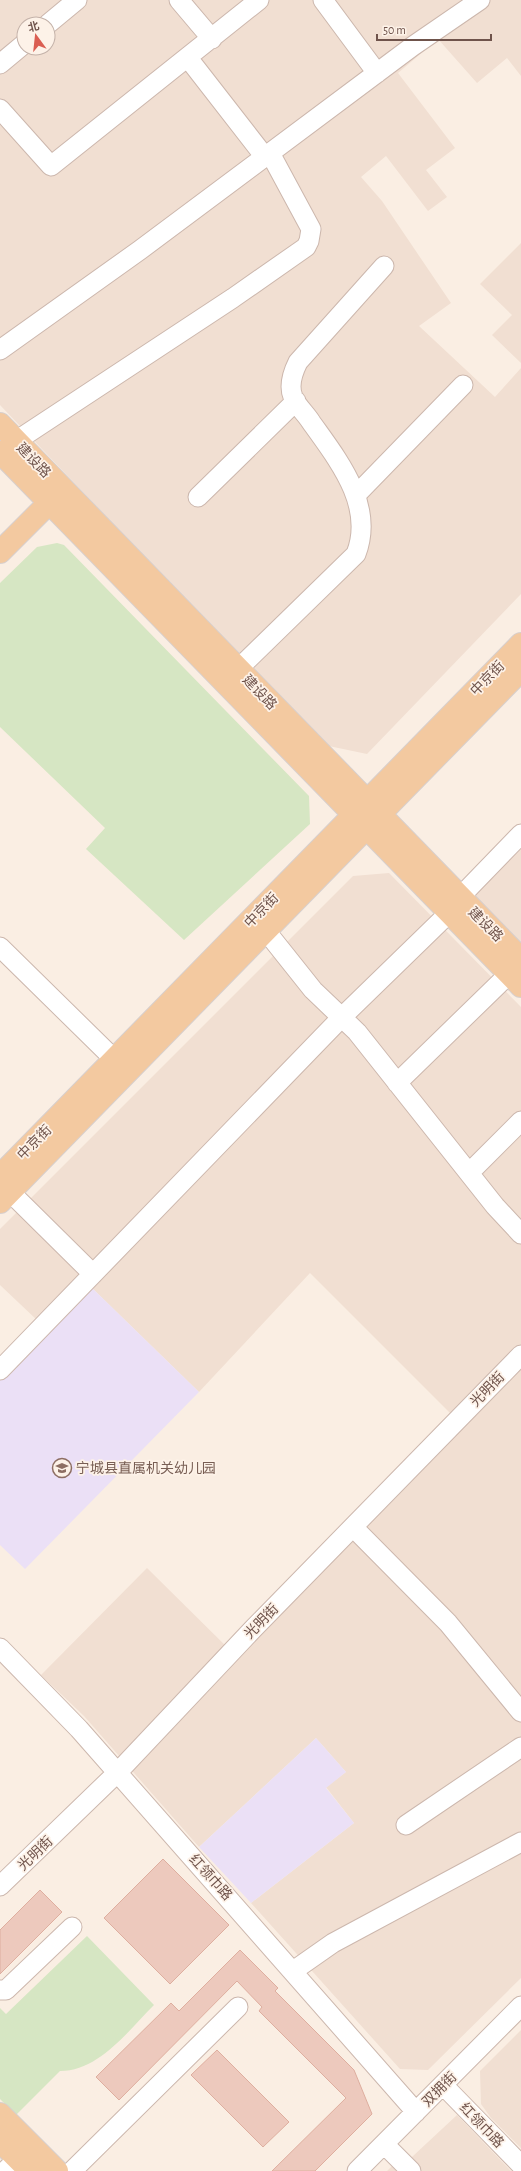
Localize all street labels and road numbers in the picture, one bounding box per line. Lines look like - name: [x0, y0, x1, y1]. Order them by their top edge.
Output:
- street label: 建设路: [14, 440, 54, 481]
- street label: 中京街: [467, 658, 507, 699]
- street label: 建设路: [240, 672, 280, 713]
- street label: 中京街: [241, 890, 281, 931]
- street label: 建设路: [465, 904, 506, 945]
- street label: 中京街: [14, 1122, 55, 1163]
- street label: 光明街: [467, 1369, 507, 1410]
- street label: 光明街: [241, 1601, 281, 1642]
- street label: 光明街: [15, 1833, 56, 1873]
- street label: 红领巾路: [186, 1852, 235, 1903]
- street label: 双拥街: [419, 2069, 460, 2110]
- street label: 红领巾路: [457, 2100, 506, 2151]

